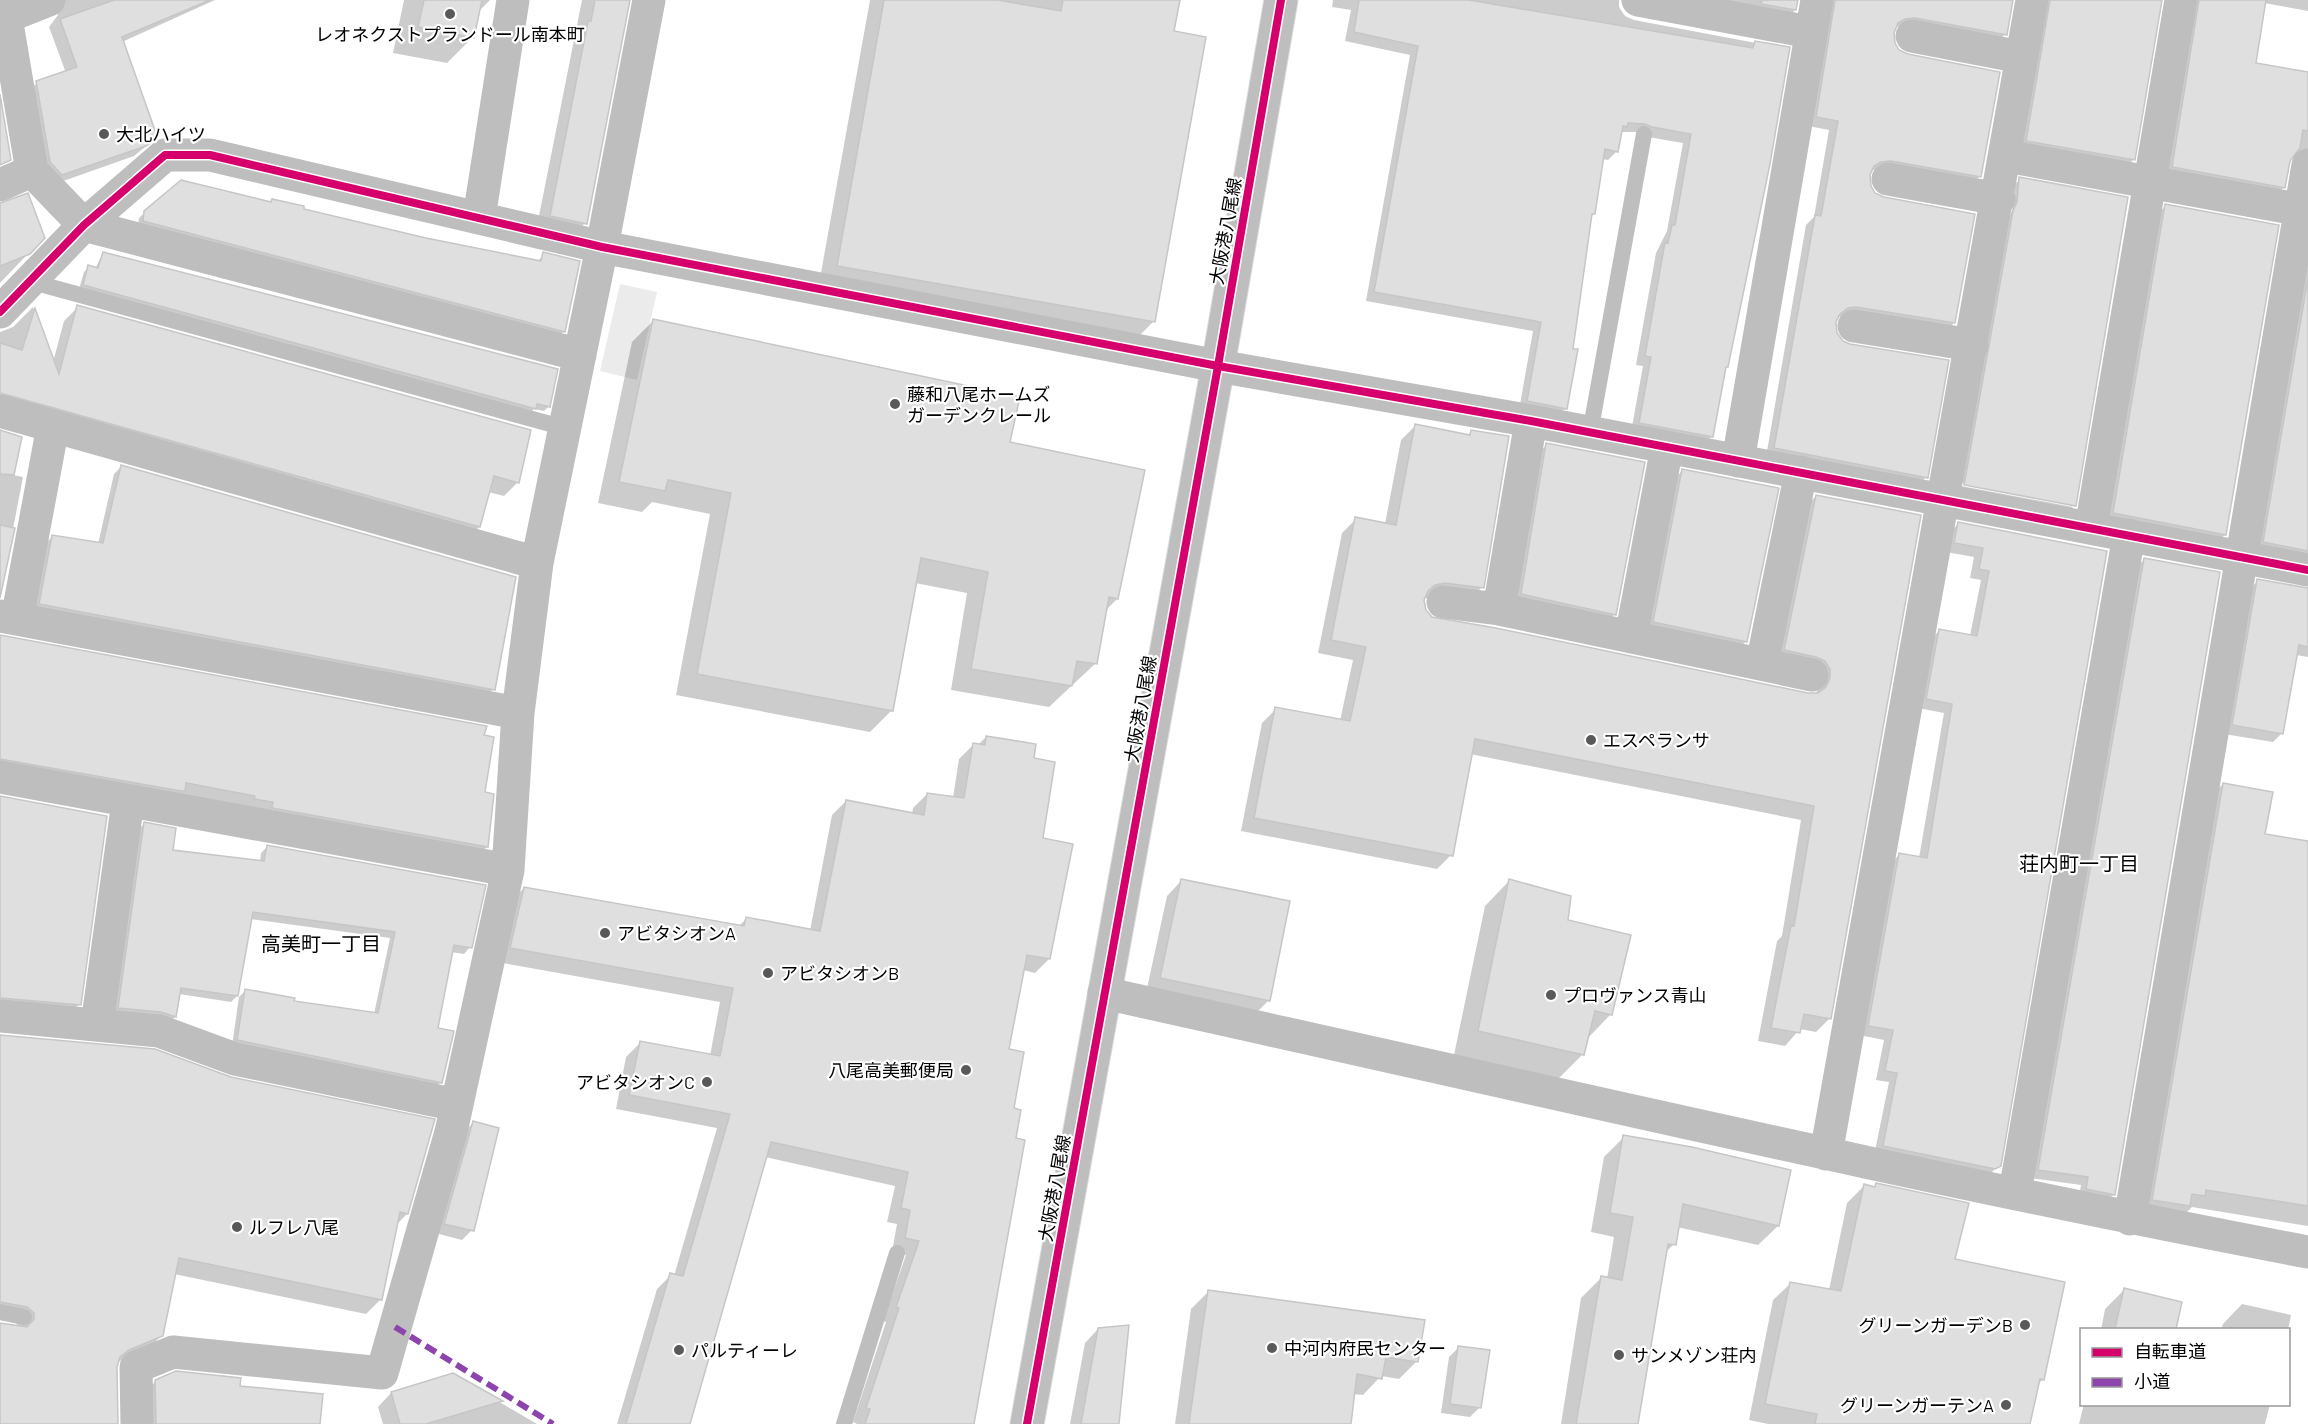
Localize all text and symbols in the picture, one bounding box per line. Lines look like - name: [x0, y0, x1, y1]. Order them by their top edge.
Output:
- marker: レオネクストプランドール南本町: [443, 7, 457, 21]
- place label: レオネクストプランドール南本町: [315, 23, 585, 45]
- place label: 大北ハイツ: [116, 123, 206, 145]
- marker: 大北ハイツ: [97, 127, 111, 141]
- street label: 大阪港八尾線: [1205, 176, 1245, 286]
- place label: 藤和八尾ホームズ ガーデンクレール: [907, 383, 1051, 426]
- marker: 藤和八尾ホームズ ガーデンクレール: [888, 397, 902, 411]
- street label: 大阪港八尾線: [1120, 654, 1160, 764]
- place label: エスペランサ: [1603, 729, 1710, 751]
- marker: エスペランサ: [1584, 733, 1598, 747]
- district label: 荘内町一丁目: [2019, 851, 2139, 875]
- place label: アビタシオンA: [617, 922, 736, 944]
- marker: アビタシオンA: [598, 926, 612, 940]
- district label: 高美町一丁目: [261, 931, 381, 955]
- place label: アビタシオンB: [780, 962, 899, 984]
- marker: アビタシオンB: [761, 966, 775, 980]
- place label: プロヴァンス青山: [1563, 984, 1707, 1006]
- marker: プロヴァンス青山: [1544, 988, 1558, 1002]
- place label: 八尾高美郵便局: [828, 1059, 954, 1081]
- marker: 八尾高美郵便局: [959, 1063, 973, 1077]
- place label: アビタシオンC: [576, 1071, 695, 1093]
- marker: アビタシオンC: [700, 1075, 714, 1089]
- street label: 大阪港八尾線: [1034, 1133, 1074, 1243]
- place label: ルフレ八尾: [249, 1216, 339, 1238]
- marker: ルフレ八尾: [230, 1220, 244, 1234]
- place label: グリーンガーデンB: [1859, 1314, 2013, 1336]
- marker: グリーンガーデンB: [2018, 1318, 2032, 1332]
- legend: [2080, 1328, 2290, 1406]
- place label: 中河内府民センター: [1284, 1337, 1446, 1359]
- place label: パルティーレ: [691, 1339, 798, 1361]
- text: 自転車道: [2134, 1340, 2206, 1362]
- marker: 中河内府民センター: [1265, 1341, 1279, 1355]
- marker: パルティーレ: [672, 1343, 686, 1357]
- place label: サンメゾン荘内: [1631, 1344, 1756, 1366]
- marker: サンメゾン荘内: [1612, 1348, 1626, 1362]
- text: 小道: [2134, 1370, 2170, 1392]
- place label: グリーンガーテンA: [1840, 1394, 1994, 1416]
- marker: グリーンガーテンA: [1999, 1398, 2013, 1412]

